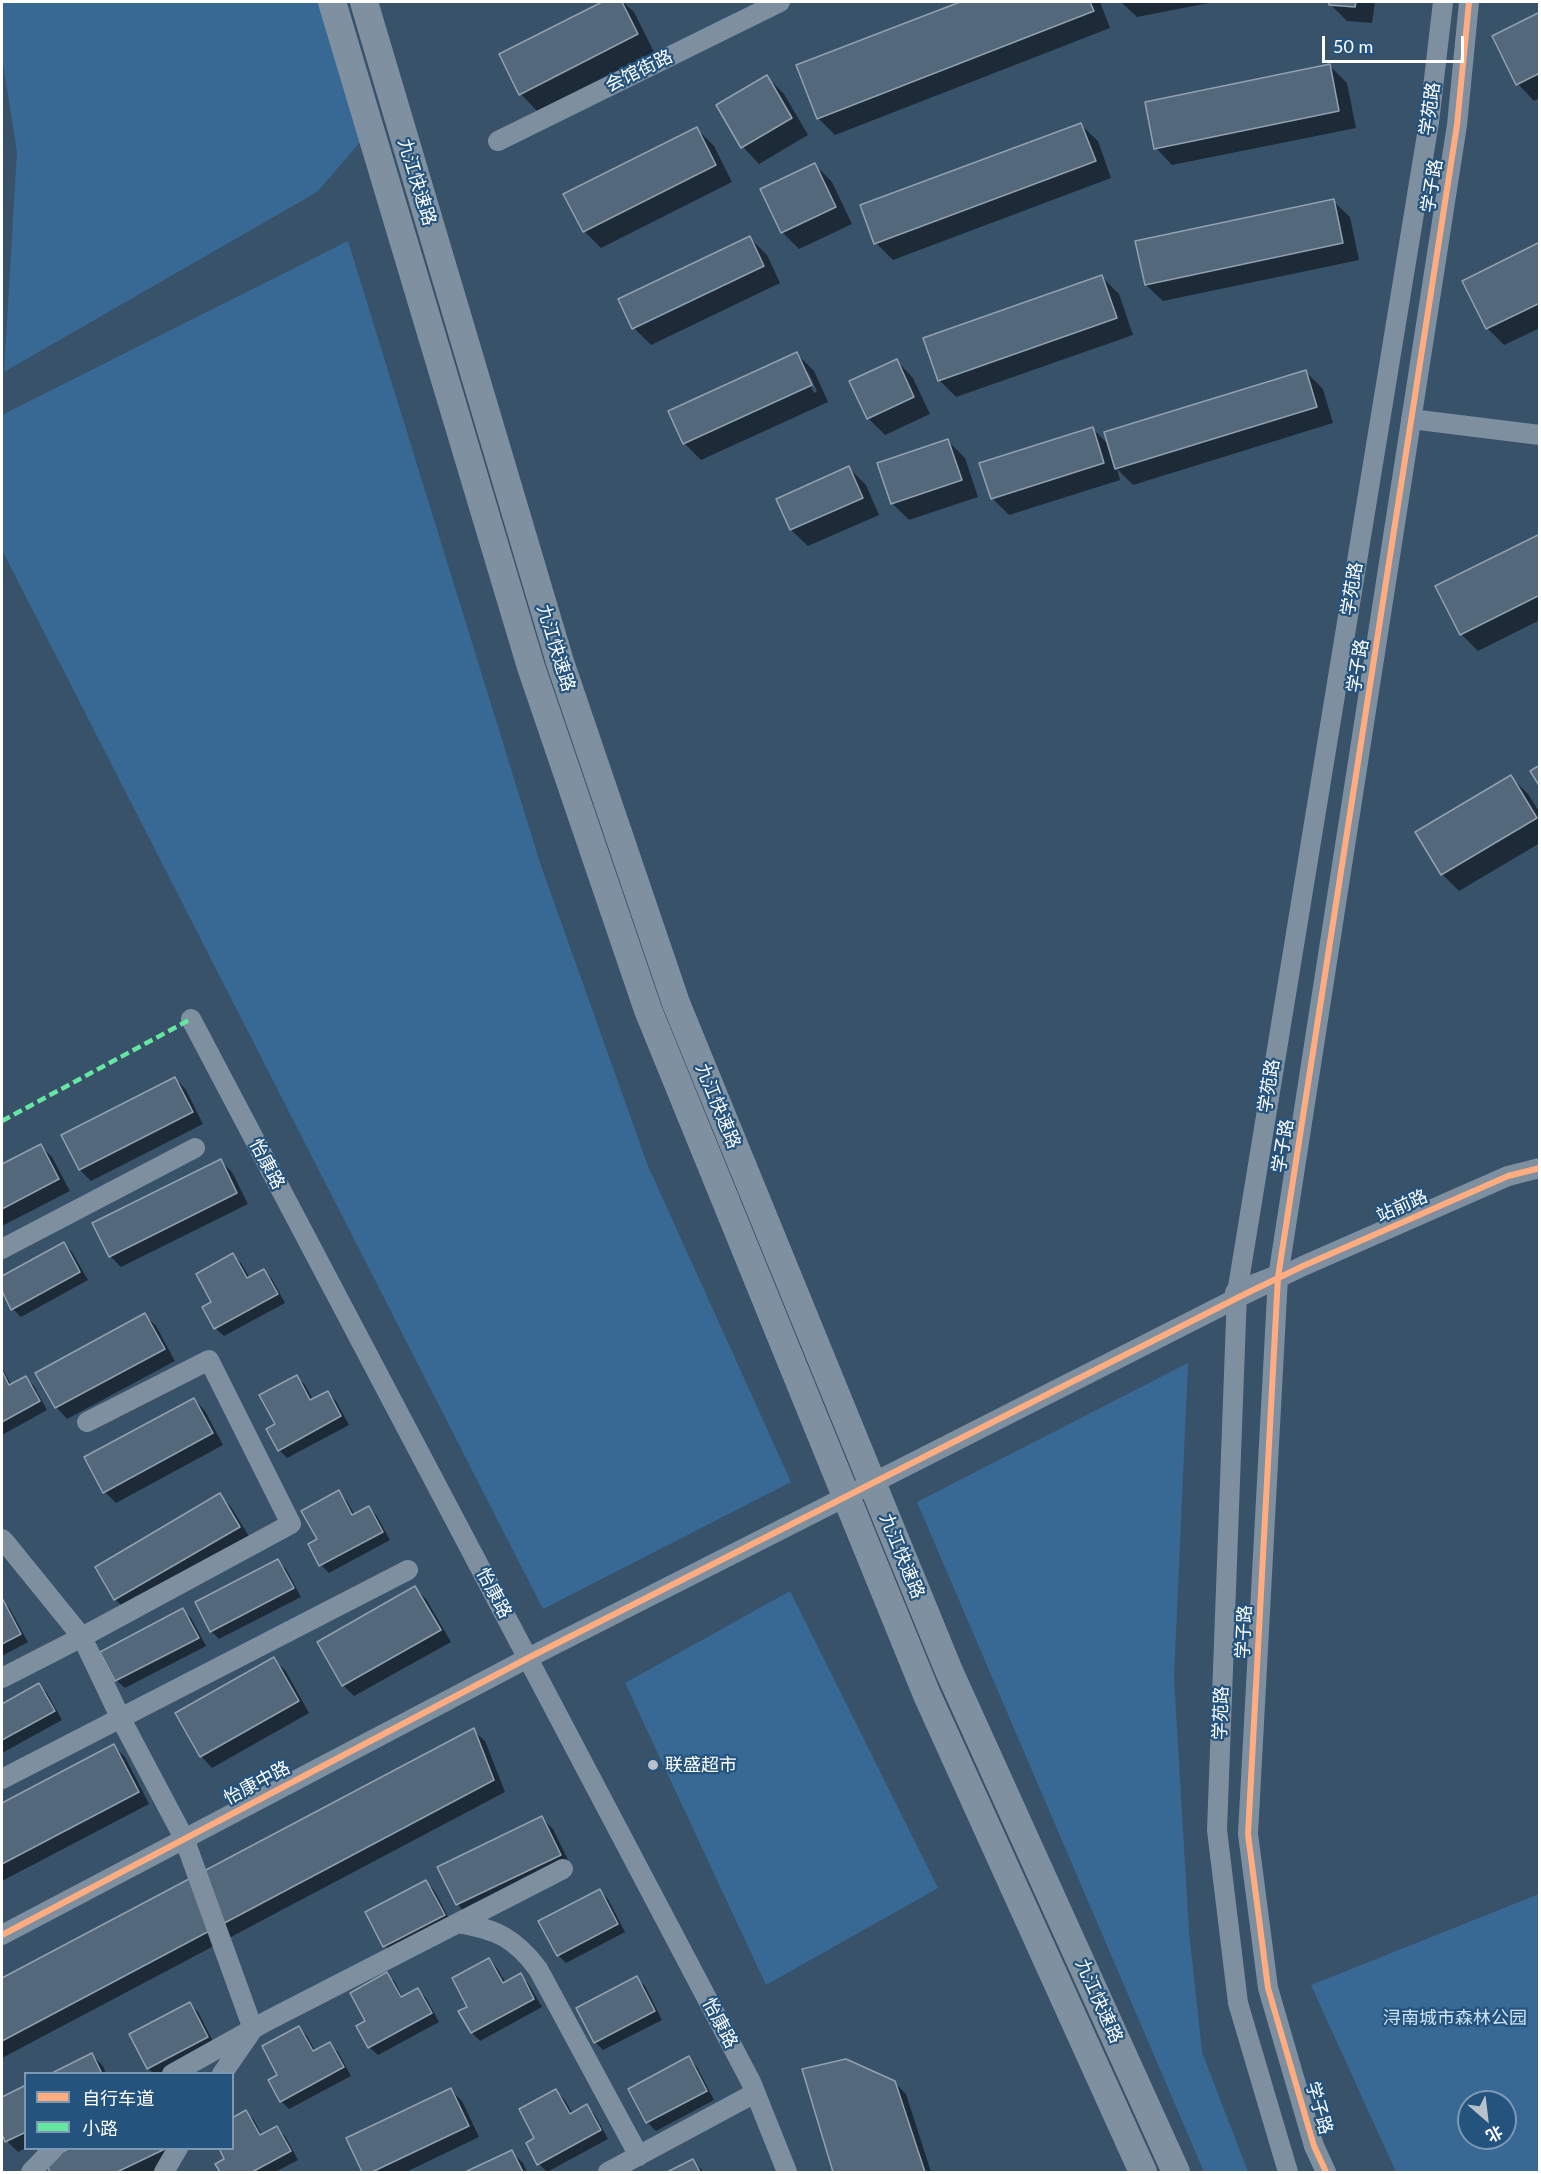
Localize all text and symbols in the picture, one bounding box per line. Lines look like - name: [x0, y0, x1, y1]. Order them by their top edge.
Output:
- scale bar: [1325, 24, 1468, 62]
- text: 50 m: [1333, 35, 1373, 57]
- street label: 会馆街路: [602, 46, 676, 96]
- street label: 学苑路: [1416, 81, 1444, 137]
- street label: 九江快速路: [394, 136, 440, 228]
- street label: 学子路: [1417, 158, 1447, 214]
- street label: 学苑路: [1337, 561, 1367, 617]
- street label: 九江快速路: [533, 602, 579, 694]
- street label: 学子路: [1343, 638, 1373, 694]
- street label: 学苑路: [1254, 1058, 1284, 1114]
- street label: 九江快速路: [691, 1060, 745, 1152]
- street label: 学子路: [1268, 1118, 1298, 1174]
- street label: 怡康路: [245, 1135, 289, 1193]
- street label: 站前路: [1373, 1185, 1431, 1227]
- street label: 九江快速路: [875, 1510, 929, 1602]
- street label: 怡康路: [472, 1564, 516, 1622]
- street label: 学子路: [1232, 1604, 1256, 1660]
- street label: 学苑路: [1209, 1686, 1233, 1740]
- place label: 联盛超市: [665, 1754, 737, 1776]
- street label: 怡康中路: [220, 1757, 294, 1809]
- marker: 联盛超市: [646, 1758, 660, 1772]
- street label: 九江快速路: [1071, 1955, 1127, 2047]
- street label: 怡康路: [698, 1994, 742, 2052]
- park label: 浔南城市森林公园: [1383, 2007, 1527, 2029]
- legend: [24, 2072, 234, 2150]
- street label: 学子路: [1301, 2079, 1337, 2137]
- text: 自行车道: [82, 2087, 154, 2109]
- north arrow: [1457, 2090, 1517, 2150]
- text: 小路: [82, 2117, 118, 2139]
- text: 北: [1483, 2122, 1506, 2147]

